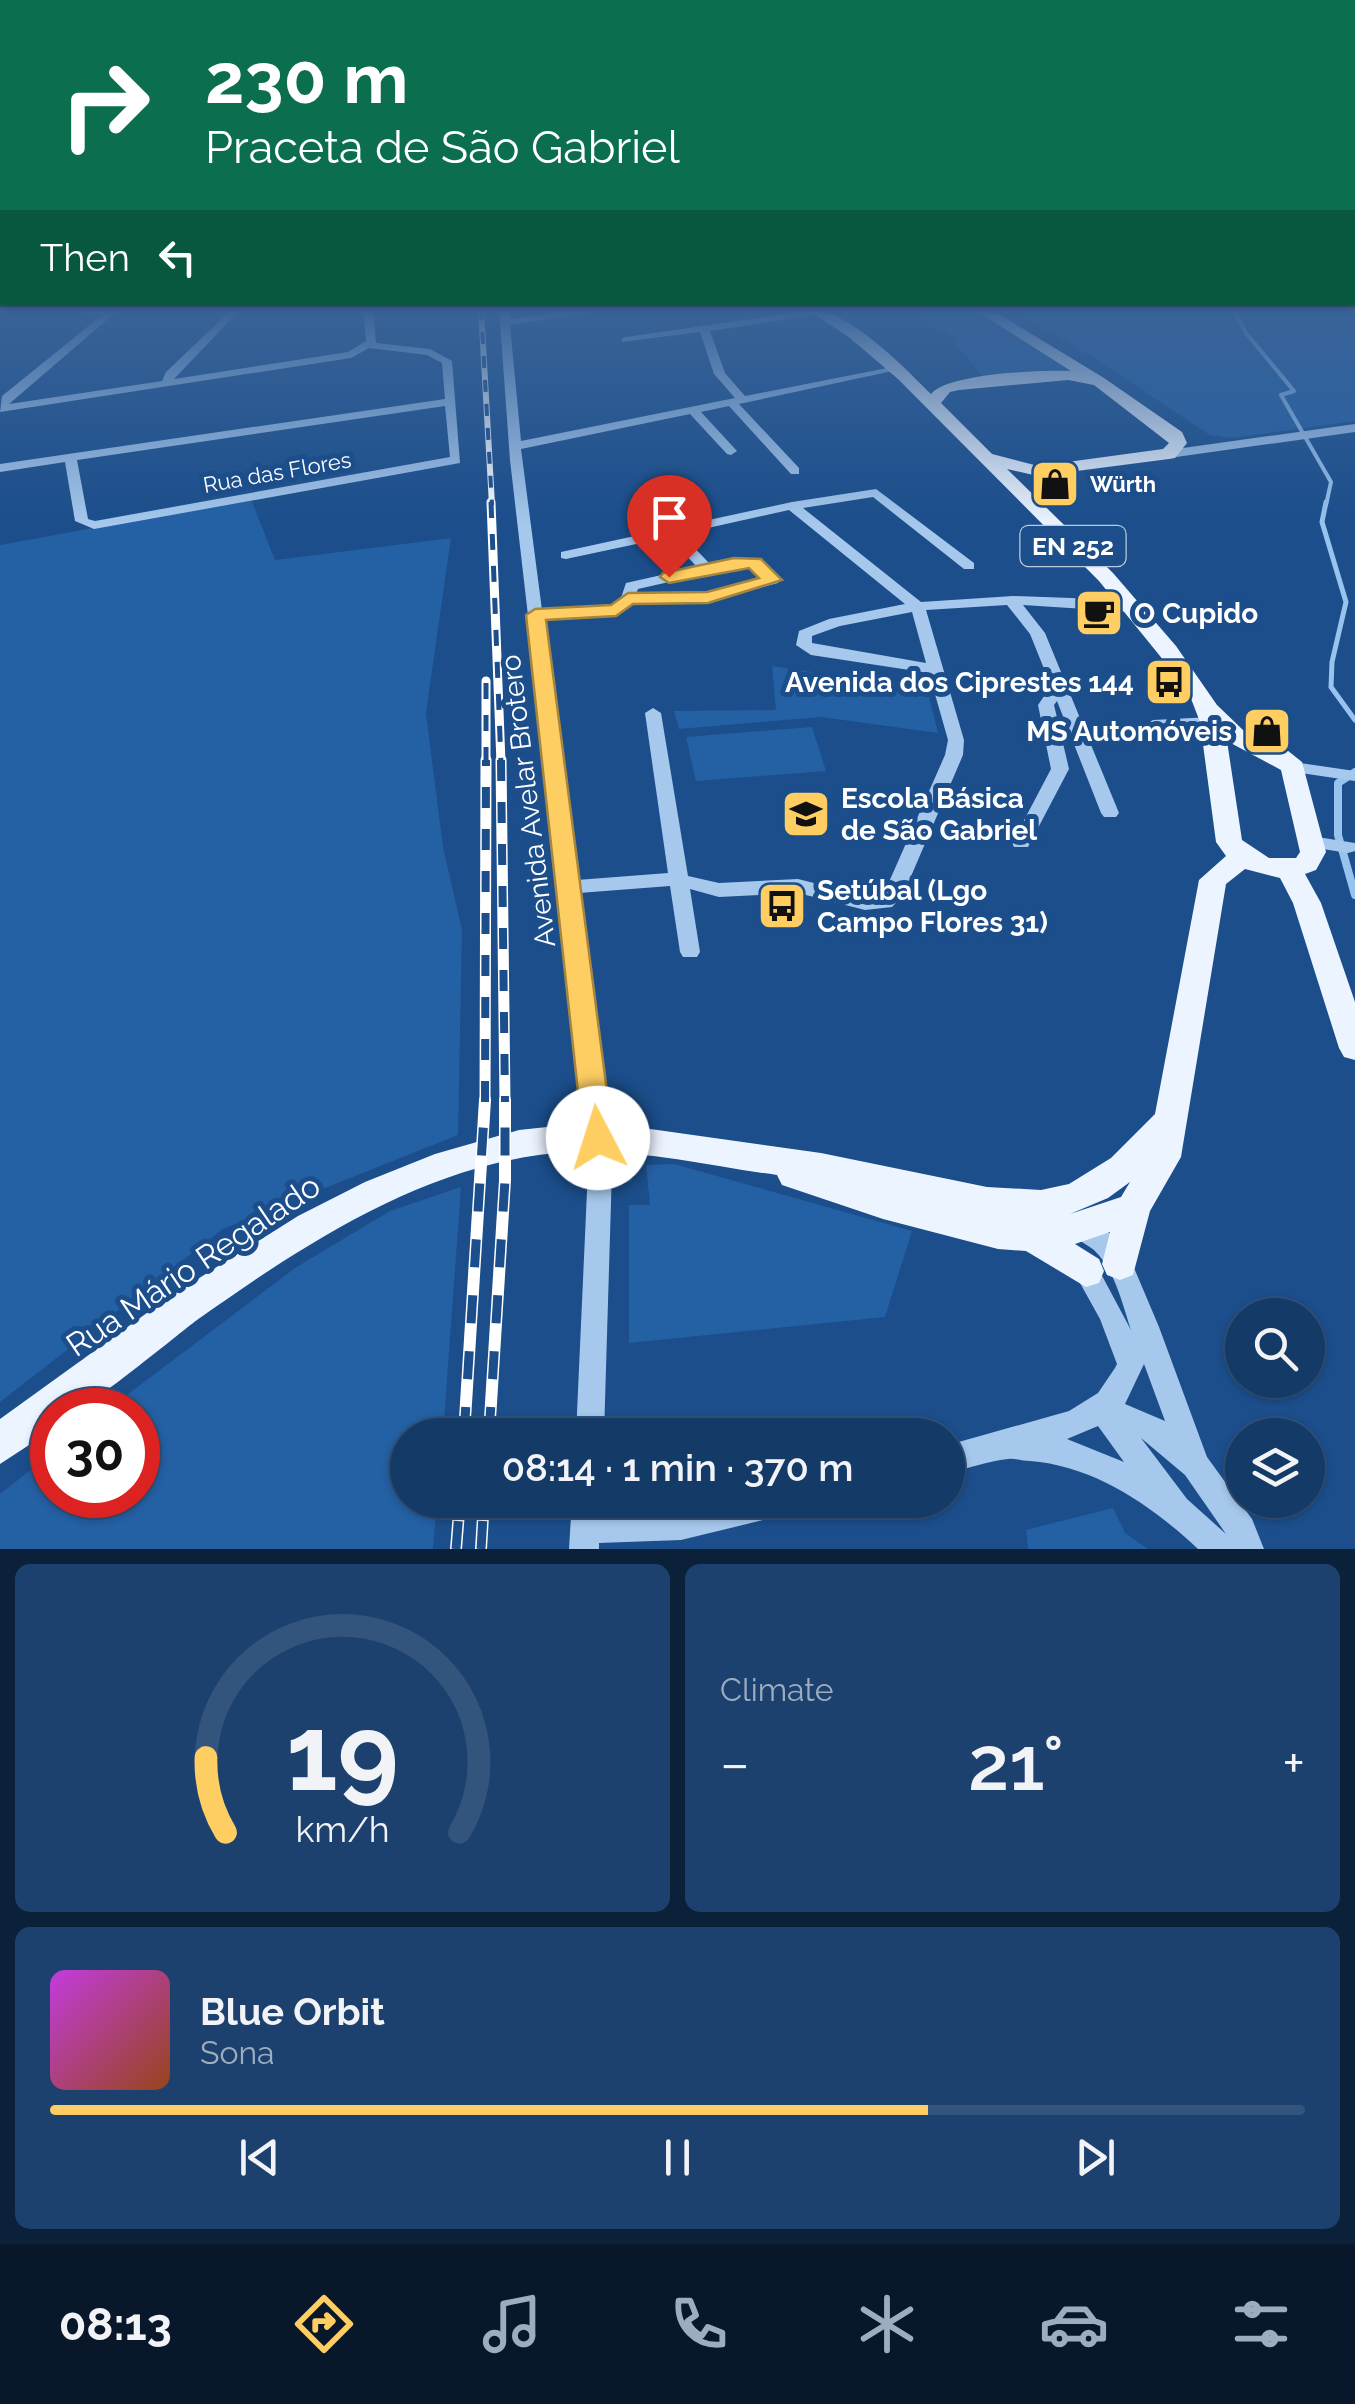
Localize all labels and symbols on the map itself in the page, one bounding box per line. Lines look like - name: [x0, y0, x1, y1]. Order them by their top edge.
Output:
- street label: Rua das Flores: [201, 446, 353, 498]
- shop icon: Würth: [1029, 458, 1081, 510]
- place label: Würth: [1090, 471, 1156, 497]
- pin: [627, 475, 712, 578]
- road number: EN 252: [1020, 526, 1126, 566]
- cafe icon: O Cupido: [1073, 587, 1125, 639]
- place label: O Cupido: [1134, 597, 1258, 630]
- street label: Avenida Avelar Brotero: [494, 653, 562, 949]
- bus stop icon: Avenida dos Ciprestes 144: [1143, 656, 1195, 708]
- place label: Avenida dos Ciprestes 144: [785, 666, 1134, 699]
- shop icon: MS Automóveis: [1241, 705, 1293, 757]
- place label: MS Automóveis: [1026, 715, 1232, 748]
- place label: Escola Básica de São Gabriel: [841, 782, 1037, 847]
- school or university icon: Escola Básica de São Gabriel: [780, 788, 832, 840]
- place label: Setúbal (Lgo Campo Flores 31): [817, 874, 1048, 939]
- bus stop icon: Setúbal (Lgo Campo Flores 31): [756, 880, 808, 932]
- position arrow: [546, 1086, 650, 1190]
- street label: Rua Mário Regalado: [59, 1166, 327, 1364]
- speed limit sign: 30: [30, 1388, 160, 1518]

